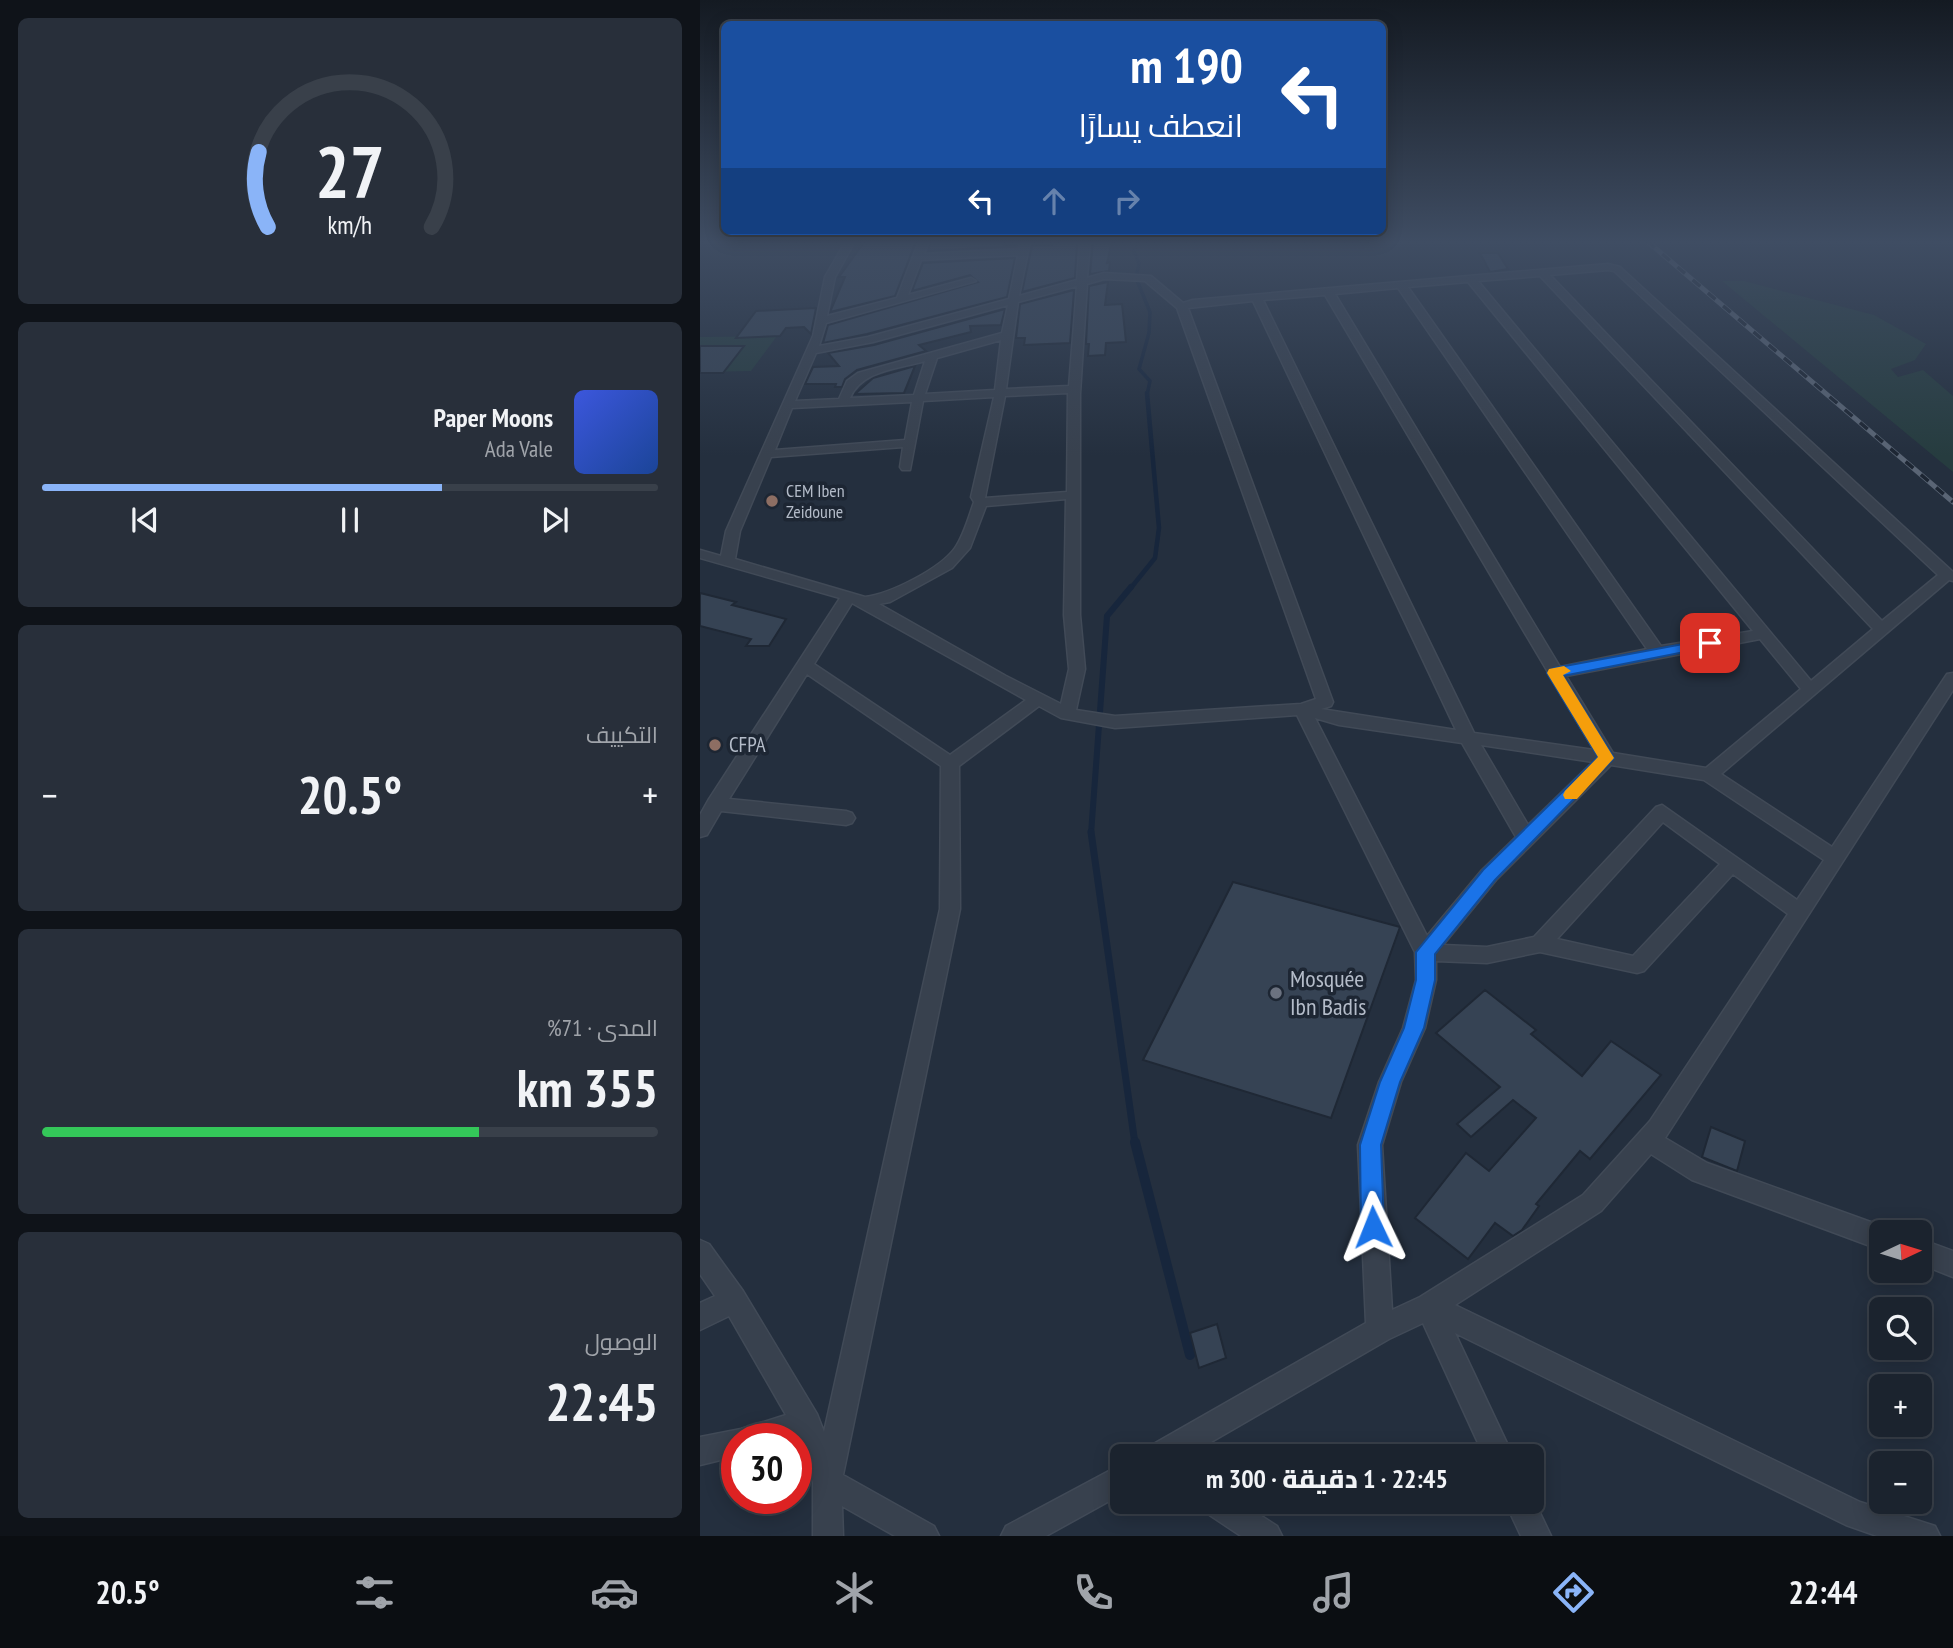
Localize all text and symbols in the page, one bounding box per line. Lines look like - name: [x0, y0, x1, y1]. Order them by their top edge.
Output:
- text: 190 m: [1130, 33, 1243, 97]
- icon: left: [1267, 49, 1358, 140]
- text: انعطف يسارًا: [1078, 104, 1243, 146]
- text: 27: [315, 123, 385, 217]
- icon: left: [962, 182, 1000, 220]
- icon: ahead: [1035, 182, 1073, 220]
- icon: right: [1108, 182, 1146, 220]
- text: km/h: [328, 209, 372, 241]
- text: Paper Moons: [434, 401, 553, 434]
- text: Ada Vale: [485, 434, 553, 463]
- place label: CEM Iben Zeidoune: [786, 479, 845, 523]
- marker: CEM Iben Zeidoune: [764, 493, 780, 509]
- icon: previous: [126, 501, 164, 539]
- icon: pause: [331, 501, 369, 539]
- icon: next: [536, 501, 574, 539]
- pin: [1680, 613, 1740, 673]
- icon: arrive: [1691, 624, 1729, 662]
- text: التكييف: [586, 720, 658, 749]
- place label: CFPA: [729, 731, 766, 758]
- marker: CFPA: [707, 737, 723, 753]
- text: 20.5°: [298, 761, 402, 828]
- text: −: [42, 770, 58, 819]
- text: +: [642, 770, 658, 819]
- place label: Mosquée Ibn Badis: [1290, 963, 1366, 1022]
- marker: Mosquée Ibn Badis: [1268, 985, 1284, 1001]
- text: المدى · 71%: [547, 1013, 658, 1042]
- text: 355 km: [517, 1054, 658, 1121]
- position arrow: [1336, 1190, 1410, 1264]
- north arrow: [1869, 1220, 1932, 1283]
- map controls: [1869, 1220, 1932, 1514]
- button: search: [1869, 1297, 1932, 1360]
- text: الوصول: [585, 1327, 658, 1356]
- text: 22:45: [546, 1368, 658, 1435]
- button: +: [1869, 1374, 1932, 1437]
- speed limit sign: 30: [721, 1423, 812, 1514]
- button: −: [1869, 1451, 1932, 1514]
- text: 22:45 · 1 دقيقة · 300 m: [1206, 1462, 1448, 1495]
- icon: filters: [350, 1568, 399, 1617]
- icon: car: [590, 1568, 639, 1617]
- icon: climate: [830, 1568, 879, 1617]
- icon: phone: [1069, 1568, 1118, 1617]
- icon: music: [1309, 1568, 1358, 1617]
- icon: directions: [1549, 1568, 1598, 1617]
- text: 20.5°: [95, 1571, 160, 1613]
- text: 22:44: [1788, 1571, 1858, 1613]

